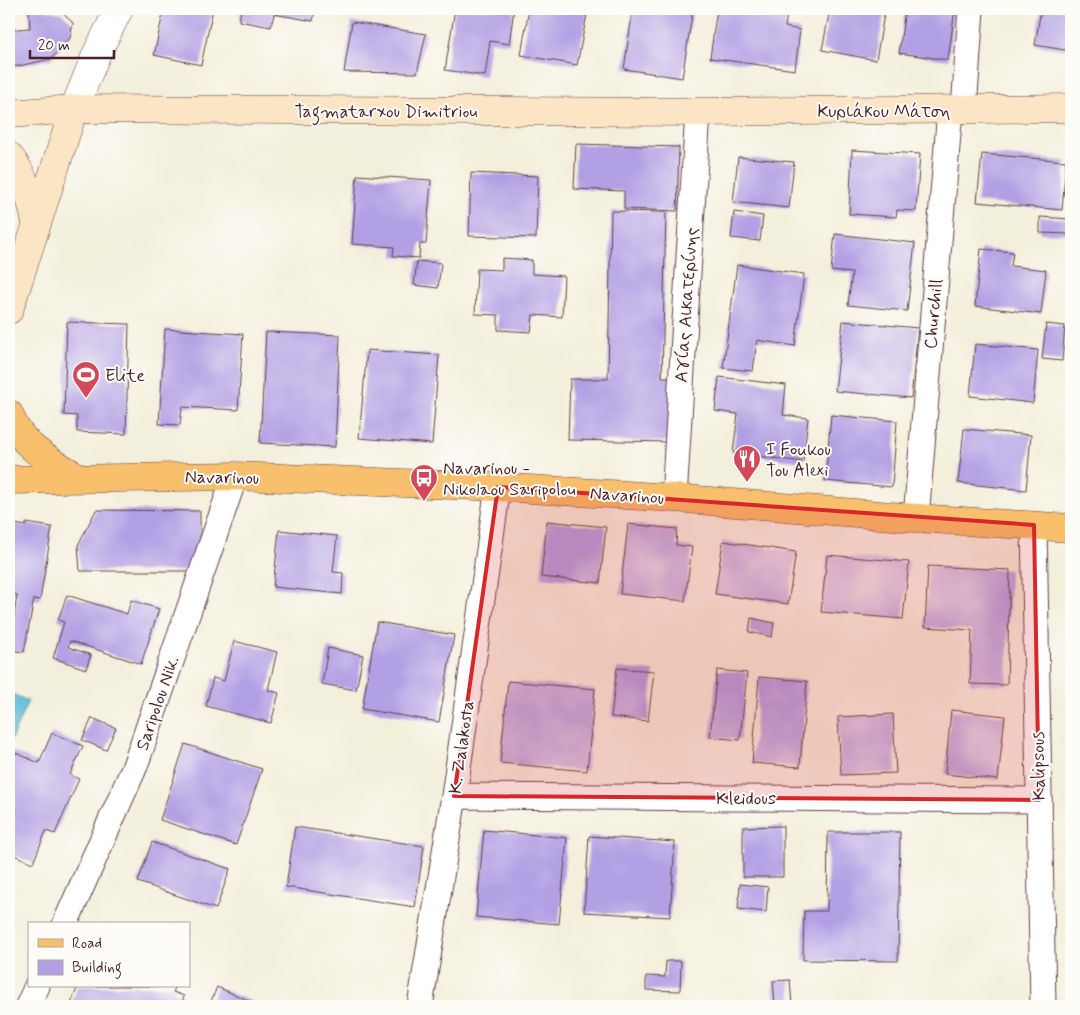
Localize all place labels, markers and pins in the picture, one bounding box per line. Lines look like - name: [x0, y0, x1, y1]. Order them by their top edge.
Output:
- sports icon: Elite: [71, 360, 101, 399]
- place label: Elite: [105, 364, 145, 388]
- place label: I Foukou Tou Alexi: [766, 438, 831, 483]
- restaurant icon: I Foukou Tou Alexi: [732, 444, 762, 483]
- place label: Navarinou - Nikolaou Saripolou: [443, 457, 576, 502]
- bus stop icon: Navarinou - Nikolaou Saripolou: [409, 463, 439, 502]

